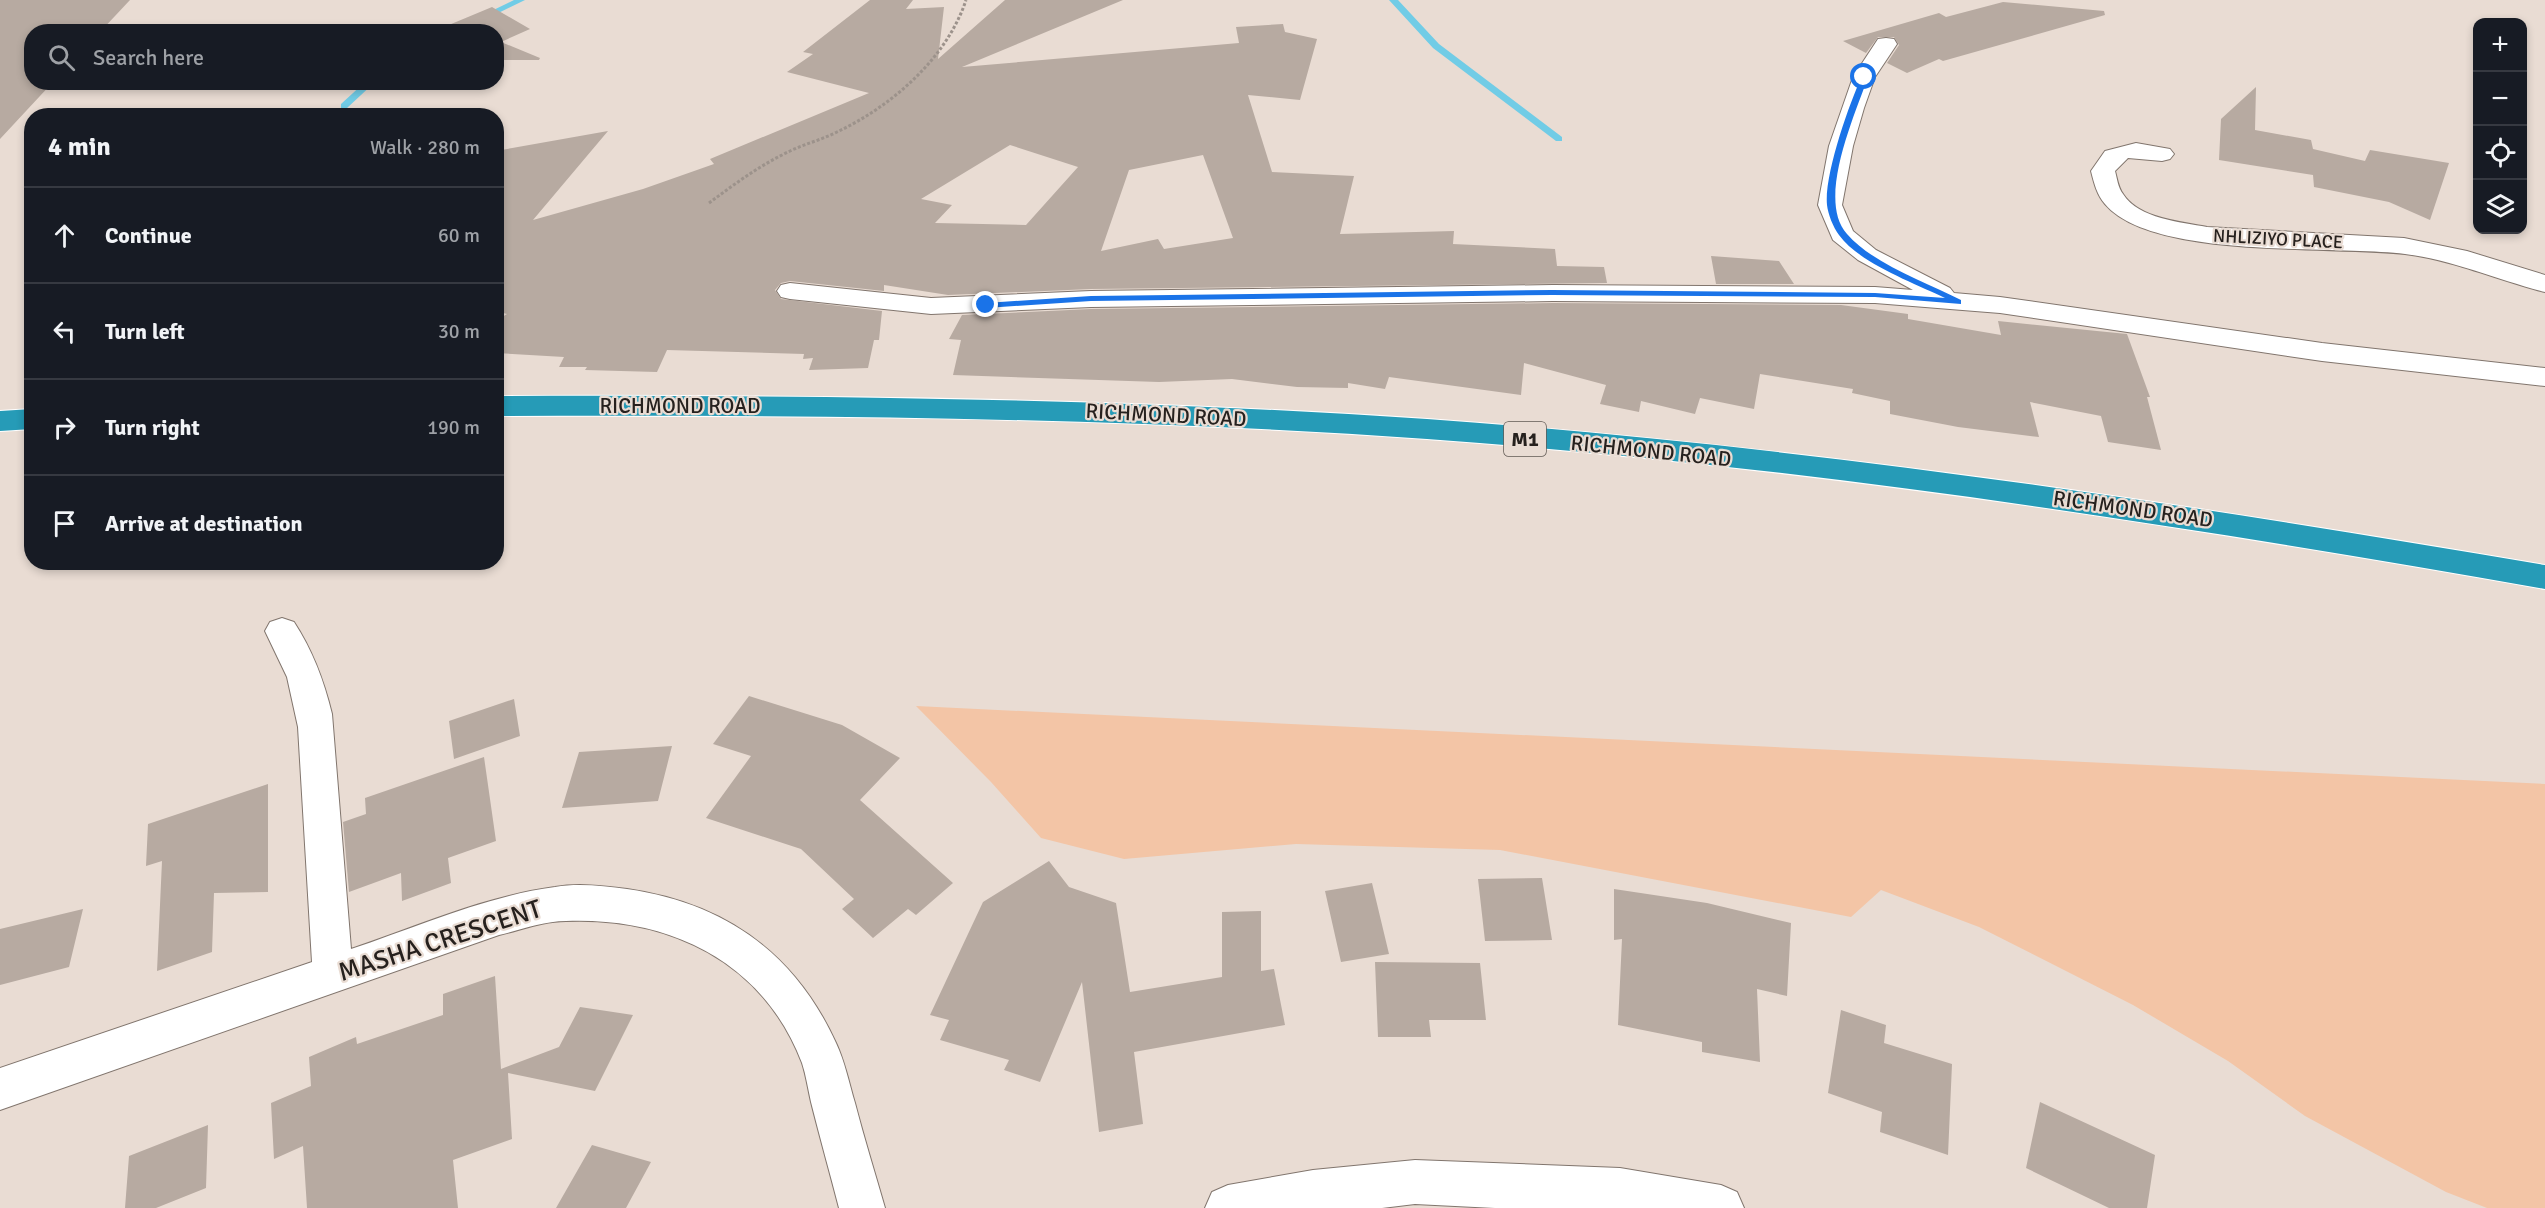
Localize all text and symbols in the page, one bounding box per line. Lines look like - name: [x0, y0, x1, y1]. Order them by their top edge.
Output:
- map controls: [2473, 18, 2527, 234]
- button: +: [2473, 18, 2527, 72]
- search box: [24, 24, 504, 90]
- icon: search: [45, 41, 78, 74]
- text: Search here: [93, 44, 204, 71]
- route start: [1850, 63, 1876, 89]
- button: −: [2473, 72, 2527, 126]
- button: locate: [2473, 126, 2527, 180]
- text: 4 min: [48, 131, 111, 163]
- text: Walk · 280 m: [370, 135, 480, 160]
- button: layers: [2473, 180, 2527, 234]
- icon: ahead: [48, 219, 81, 252]
- text: Continue: [105, 222, 192, 249]
- text: 60 m: [438, 223, 480, 248]
- street label: NHLIZIYO PLACE: [2212, 225, 2344, 253]
- route end: [972, 291, 998, 317]
- icon: left: [48, 315, 81, 348]
- text: Turn left: [105, 318, 185, 345]
- text: 30 m: [438, 319, 480, 344]
- street label: RICHMOND ROAD: [599, 393, 761, 419]
- street label: RICHMOND ROAD: [1085, 398, 1247, 432]
- icon: right: [48, 411, 81, 444]
- text: Turn right: [105, 414, 200, 441]
- text: 190 m: [427, 415, 480, 440]
- road number: M1: [1504, 422, 1546, 456]
- street label: RICHMOND ROAD: [1569, 430, 1733, 472]
- street label: RICHMOND ROAD: [2051, 485, 2215, 533]
- icon: arrive: [48, 507, 81, 540]
- text: Arrive at destination: [105, 510, 302, 537]
- street label: MASHA CRESCENT: [334, 893, 546, 989]

